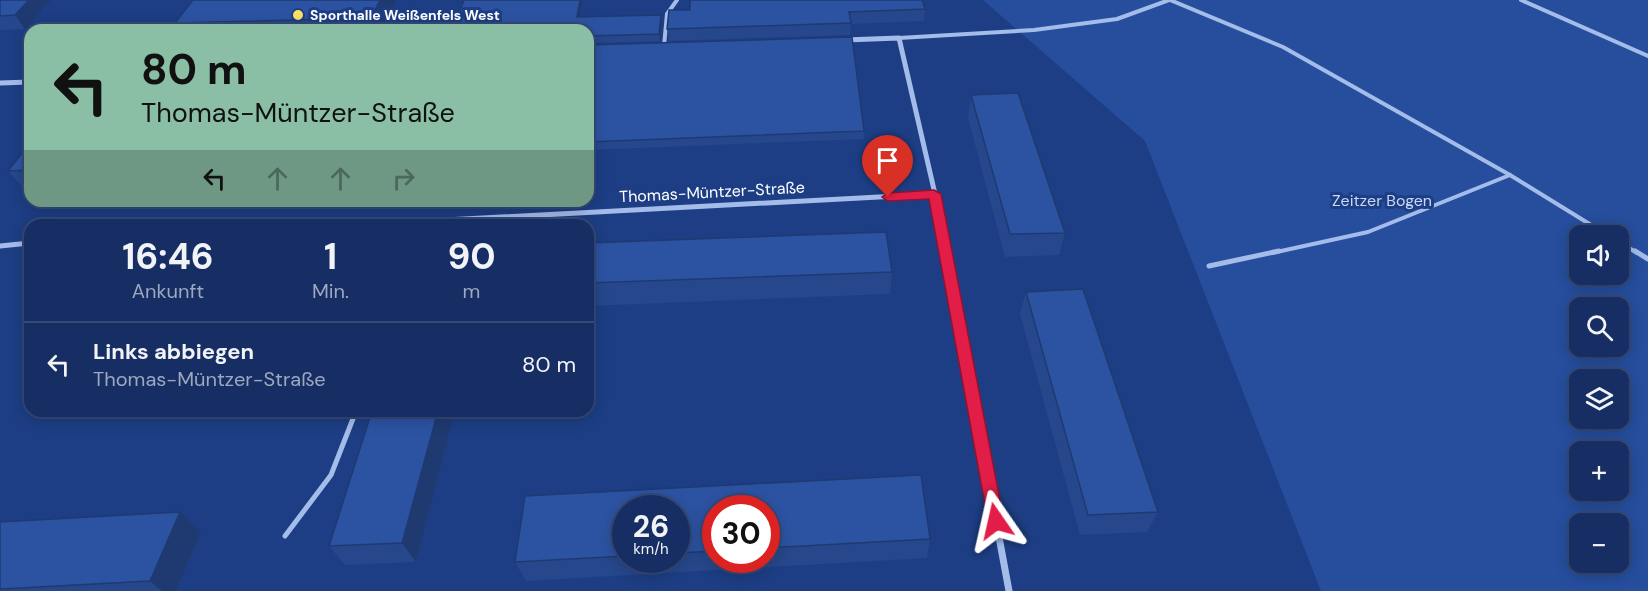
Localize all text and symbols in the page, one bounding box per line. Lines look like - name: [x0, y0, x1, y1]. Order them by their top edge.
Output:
- place label: Sporthalle Weißenfels West: [310, 6, 500, 24]
- marker: Sporthalle Weißenfels West: [291, 8, 305, 22]
- text: 80 m: [141, 42, 247, 97]
- icon: left: [42, 48, 120, 126]
- text: Thomas-Müntzer-Straße: [141, 95, 455, 130]
- pin: [862, 135, 913, 197]
- icon: arrive: [871, 144, 904, 177]
- icon: left: [198, 162, 231, 195]
- icon: ahead: [261, 162, 294, 195]
- icon: ahead: [324, 162, 357, 195]
- icon: right: [387, 162, 420, 195]
- street label: Thomas-Müntzer-Straße: [619, 177, 805, 207]
- park label: Zeitzer Bogen: [1332, 190, 1432, 211]
- map controls: [1569, 225, 1629, 573]
- button: sound: [1569, 225, 1629, 285]
- text: 16:46: [122, 233, 214, 280]
- text: 1: [324, 233, 337, 280]
- text: 90: [447, 233, 496, 280]
- text: Ankunft: [132, 278, 204, 304]
- text: Min.: [312, 278, 349, 304]
- text: m: [463, 278, 480, 304]
- button: search: [1569, 297, 1629, 357]
- text: Links abbiegen: [93, 337, 254, 366]
- icon: left: [42, 348, 75, 381]
- text: 80 m: [522, 350, 576, 379]
- text: Thomas-Müntzer-Straße: [93, 366, 326, 392]
- button: layers: [1569, 369, 1629, 429]
- button: +: [1569, 441, 1629, 501]
- position arrow: [964, 489, 1028, 553]
- speed limit sign: 30: [702, 495, 780, 573]
- text: 26: [633, 507, 669, 546]
- button: −: [1569, 513, 1629, 573]
- text: km/h: [633, 539, 669, 559]

